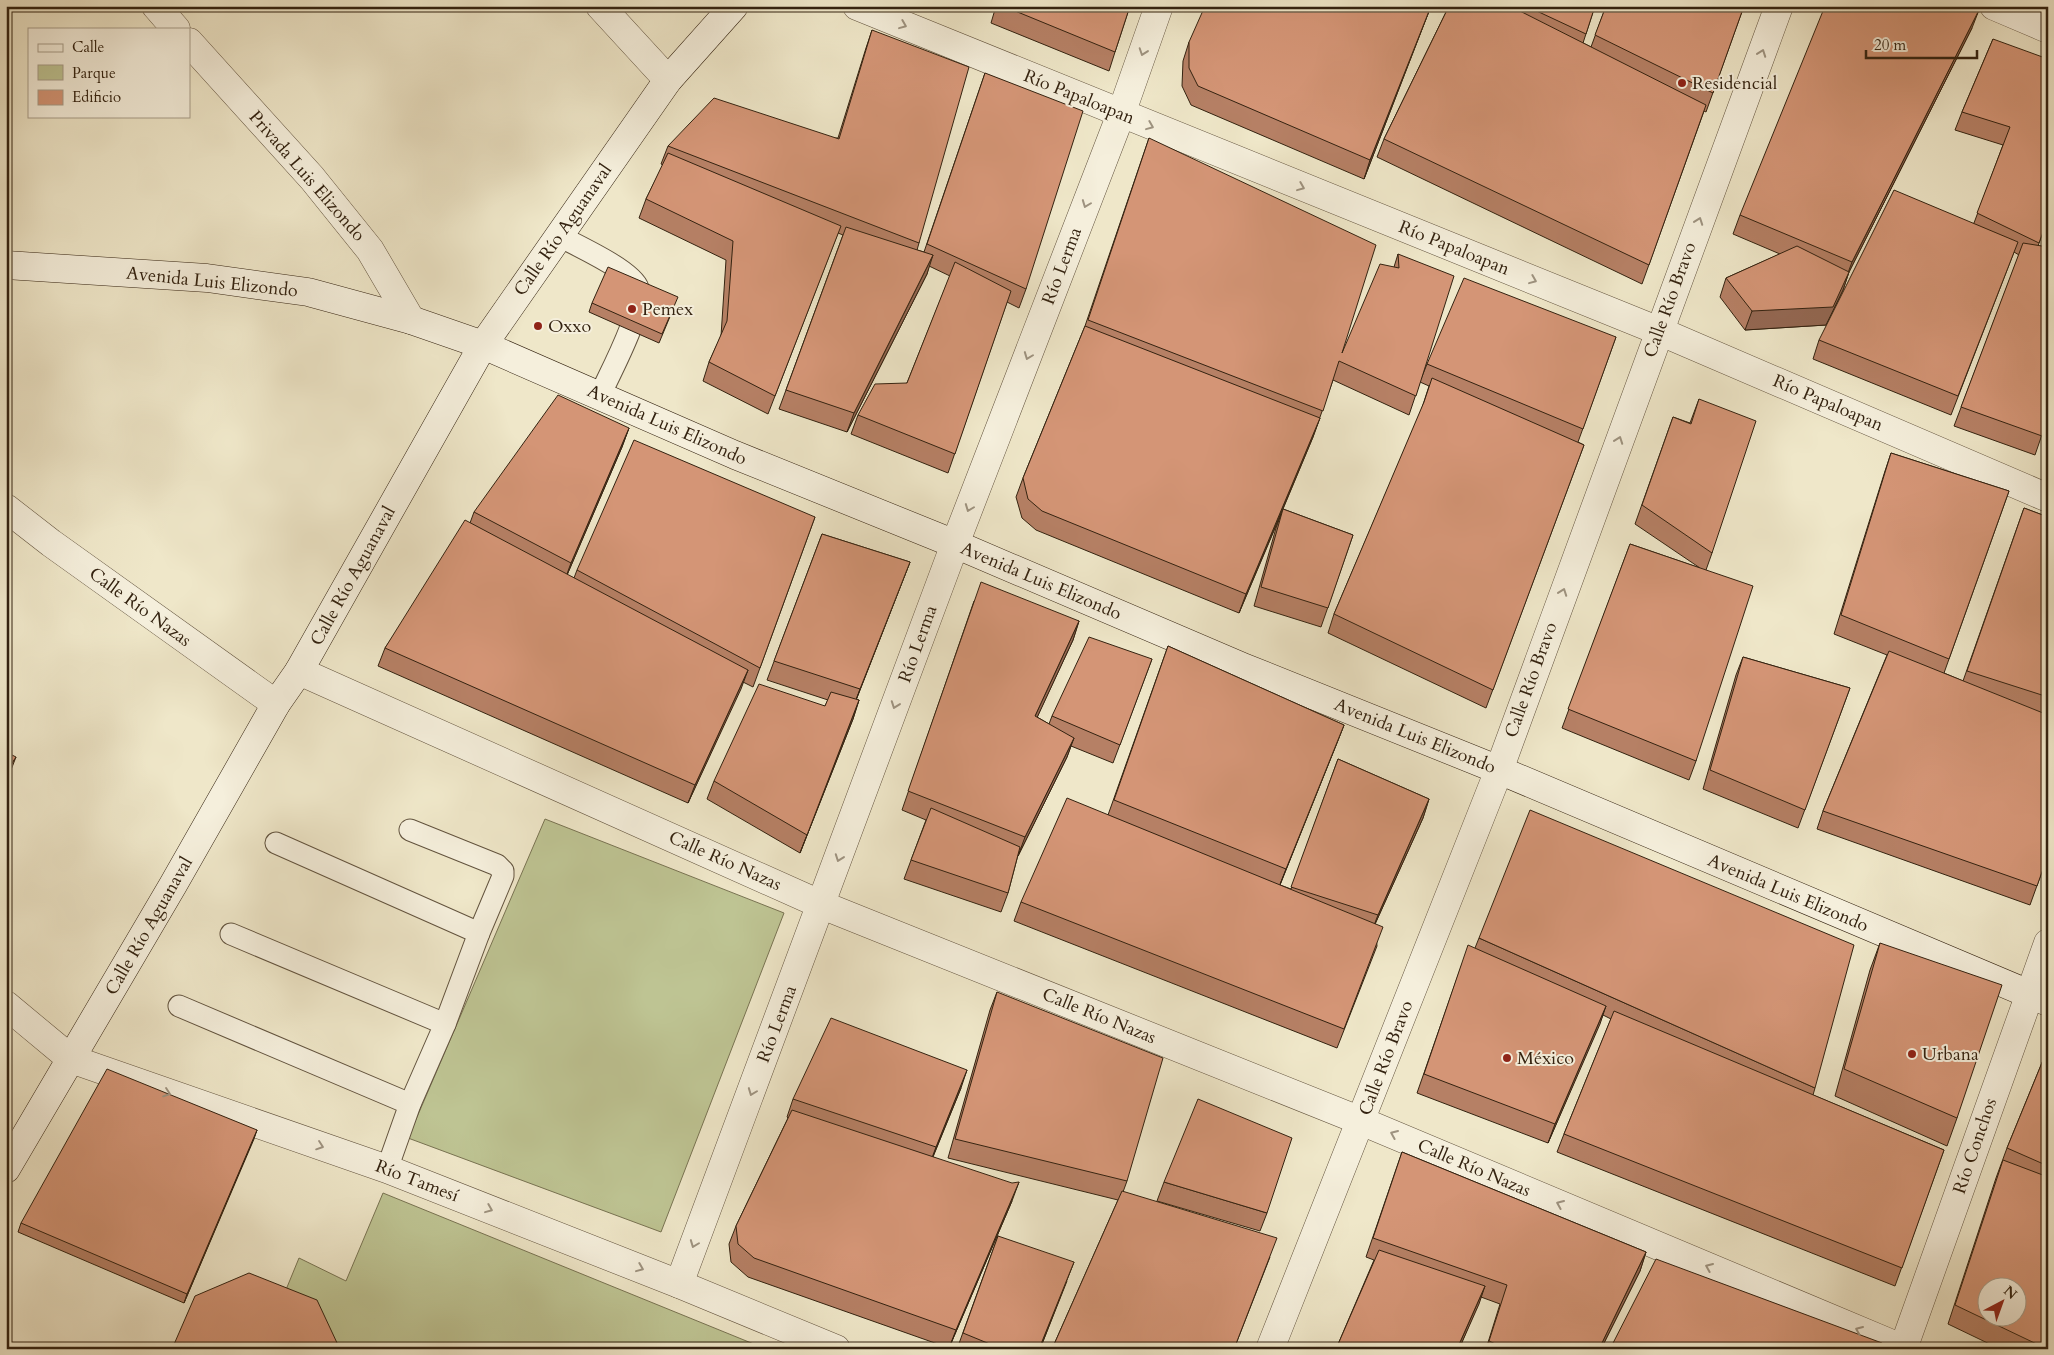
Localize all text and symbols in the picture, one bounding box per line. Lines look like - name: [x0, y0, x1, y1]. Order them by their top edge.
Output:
- one-way arrow: [898, 19, 906, 29]
- legend: [28, 28, 190, 118]
- scale bar: [1866, 28, 1978, 60]
- text: 20 m: [1874, 35, 1906, 55]
- text: Calle: [72, 37, 105, 57]
- one-way arrow: [1139, 47, 1149, 56]
- one-way arrow: [1756, 49, 1766, 57]
- text: Parque: [72, 63, 116, 83]
- street label: Río Papaloapan: [1020, 63, 1139, 131]
- place label: Residencial: [1692, 71, 1778, 96]
- marker: Residencial: [1676, 77, 1688, 89]
- text: Edificio: [72, 87, 121, 107]
- street label: Privada Luis Elizondo: [243, 105, 371, 247]
- one-way arrow: [1145, 120, 1154, 130]
- street label: Calle Río Aguanaval: [508, 159, 618, 301]
- one-way arrow: [1296, 180, 1305, 191]
- one-way arrow: [1082, 200, 1092, 208]
- street label: Río Papaloapan: [1395, 214, 1514, 282]
- one-way arrow: [1693, 218, 1703, 226]
- street label: Río Lerma: [1036, 224, 1088, 308]
- street label: Calle Río Bravo: [1638, 239, 1703, 361]
- street label: Avenida Luis Elizondo: [125, 261, 299, 303]
- one-way arrow: [1528, 274, 1537, 284]
- place label: Pemex: [642, 297, 693, 322]
- marker: Pemex: [626, 303, 638, 315]
- place label: Oxxo: [548, 314, 591, 339]
- marker: Oxxo: [532, 320, 544, 332]
- one-way arrow: [1023, 351, 1034, 360]
- street label: Río Papaloapan: [1769, 369, 1888, 438]
- street label: Avenida Luis Elizondo: [583, 379, 751, 472]
- one-way arrow: [1613, 436, 1623, 444]
- street label: Calle Río Aguanaval: [304, 501, 402, 650]
- one-way arrow: [965, 503, 975, 511]
- street label: Avenida Luis Elizondo: [957, 536, 1125, 626]
- street label: Calle Río Nazas: [84, 561, 196, 653]
- one-way arrow: [1557, 588, 1567, 597]
- street label: Río Lerma: [892, 602, 944, 686]
- street label: Calle Río Bravo: [1499, 619, 1564, 741]
- street label: Avenida Luis Elizondo: [1330, 692, 1500, 780]
- one-way arrow: [891, 700, 901, 709]
- street label: Calle Río Nazas: [665, 825, 785, 897]
- street label: Avenida Luis Elizondo: [1704, 848, 1872, 938]
- street label: Calle Río Aguanaval: [99, 852, 199, 1000]
- one-way arrow: [835, 853, 845, 861]
- street label: Río Lerma: [751, 982, 803, 1066]
- street label: Calle Río Nazas: [1038, 982, 1160, 1050]
- street label: Calle Río Bravo: [1353, 997, 1419, 1119]
- place label: Urbana: [1922, 1042, 1979, 1067]
- place label: México: [1517, 1046, 1574, 1071]
- marker: Urbana: [1906, 1048, 1918, 1060]
- marker: México: [1501, 1052, 1513, 1064]
- one-way arrow: [162, 1087, 171, 1097]
- one-way arrow: [747, 1087, 757, 1095]
- street label: Río Conchos: [1947, 1095, 2003, 1197]
- one-way arrow: [1390, 1130, 1399, 1141]
- street label: Calle Río Nazas: [1414, 1133, 1534, 1203]
- one-way arrow: [316, 1140, 324, 1150]
- street label: Río Tamesí: [372, 1154, 462, 1208]
- one-way arrow: [1556, 1200, 1564, 1210]
- one-way arrow: [484, 1203, 493, 1213]
- one-way arrow: [690, 1239, 701, 1248]
- one-way arrow: [635, 1262, 644, 1273]
- one-way arrow: [1705, 1263, 1714, 1273]
- north arrow: [1976, 1278, 2026, 1328]
- text: N: [1999, 1281, 2021, 1304]
- one-way arrow: [1855, 1326, 1864, 1336]

